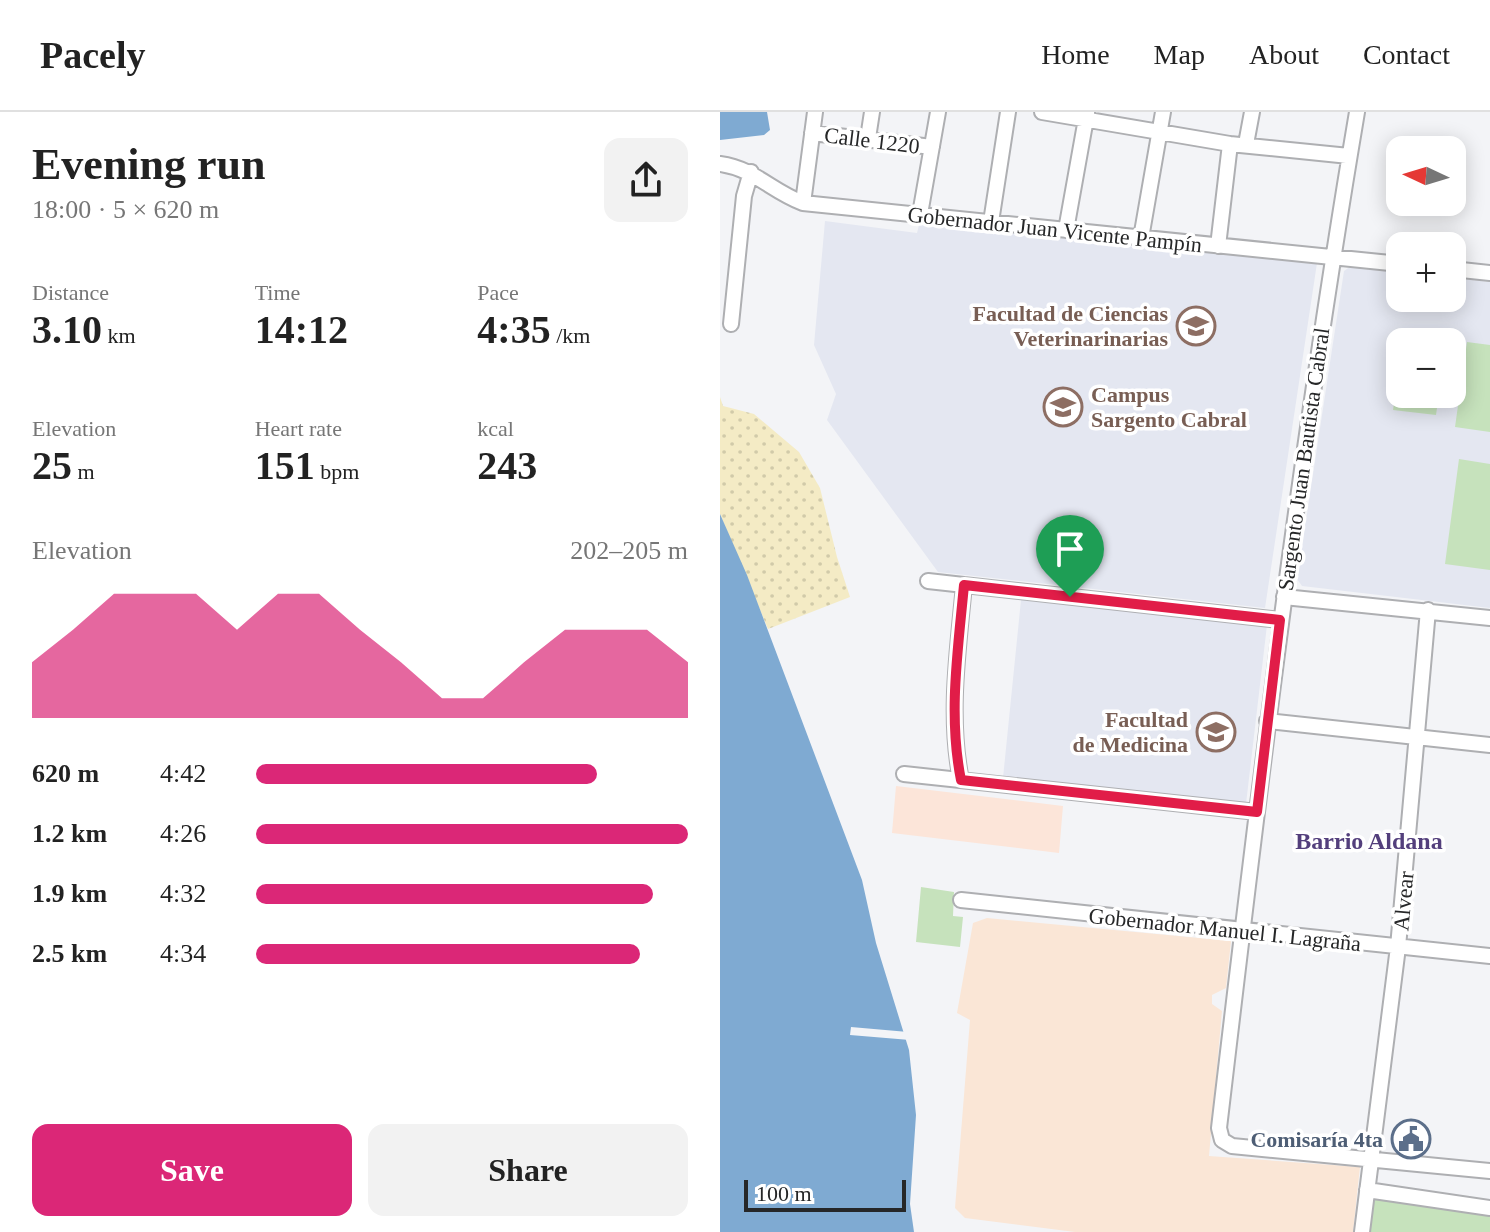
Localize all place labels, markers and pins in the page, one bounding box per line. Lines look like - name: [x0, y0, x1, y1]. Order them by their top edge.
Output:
- place label: Facultad de Ciencias Veterinarinarias: [972, 301, 1168, 351]
- school or university icon: Facultad de Ciencias Veterinarinarias: [1175, 305, 1217, 347]
- place label: Campus Sargento Cabral: [1091, 382, 1247, 432]
- school or university icon: Campus Sargento Cabral: [1042, 386, 1084, 428]
- pin: [1036, 515, 1104, 597]
- place label: Facultad de Medicina: [1073, 707, 1188, 757]
- school or university icon: Facultad de Medicina: [1195, 711, 1237, 753]
- public building icon: Comisaría 4ta: [1390, 1118, 1432, 1160]
- place label: Comisaría 4ta: [1250, 1127, 1383, 1152]

